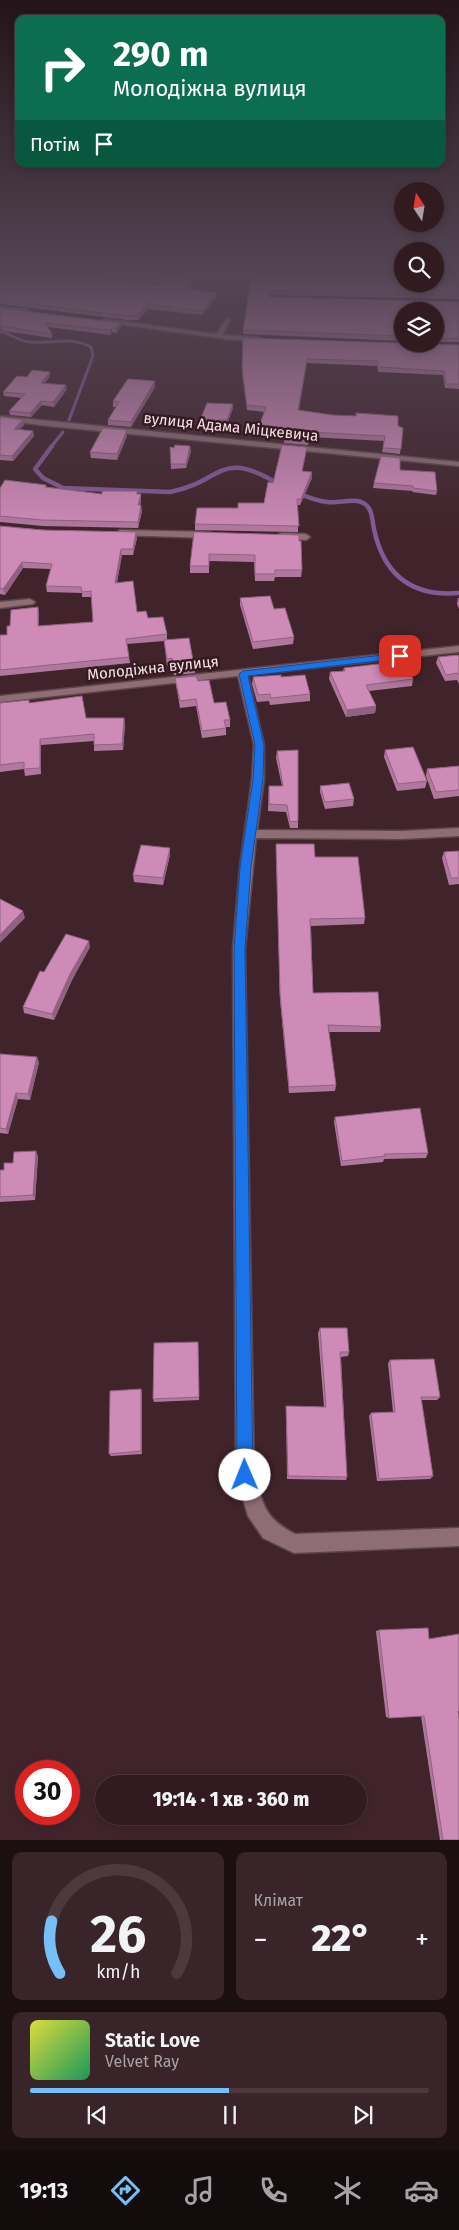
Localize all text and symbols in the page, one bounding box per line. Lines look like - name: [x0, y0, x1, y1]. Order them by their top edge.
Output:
- text: 290 m: [113, 33, 209, 75]
- icon: right: [30, 35, 95, 100]
- text: Молодіжна вулиця: [113, 75, 307, 102]
- icon: arrive: [90, 130, 118, 158]
- text: Потім: [30, 133, 80, 156]
- north arrow: [394, 182, 444, 232]
- map controls: [394, 182, 444, 352]
- button: search: [394, 242, 444, 292]
- button: layers: [394, 302, 444, 352]
- street label: вулиця Адама Міцкевича: [143, 409, 319, 445]
- pin: [379, 635, 421, 677]
- icon: arrive: [386, 642, 414, 670]
- street label: Молодіжна вулиця: [86, 652, 220, 684]
- position arrow: [218, 1448, 270, 1500]
- speed limit sign: 30: [15, 1760, 80, 1825]
- text: 19:14 · 1 хв · 360 m: [153, 1788, 309, 1811]
- text: Клімат: [254, 1891, 303, 1910]
- text: 26: [90, 1903, 146, 1966]
- text: 22°: [312, 1915, 371, 1961]
- text: −: [254, 1923, 268, 1956]
- text: +: [415, 1923, 429, 1956]
- text: km/h: [96, 1961, 140, 1983]
- text: Static Love: [105, 2029, 200, 2052]
- text: Velvet Ray: [105, 2052, 179, 2071]
- icon: previous: [83, 2101, 111, 2129]
- icon: pause: [216, 2101, 244, 2129]
- icon: next: [349, 2101, 377, 2129]
- icon: directions: [108, 2173, 143, 2208]
- icon: music: [182, 2173, 217, 2208]
- icon: phone: [256, 2173, 291, 2208]
- icon: climate: [330, 2173, 365, 2208]
- icon: car: [404, 2173, 439, 2208]
- text: 19:13: [20, 2177, 68, 2204]

